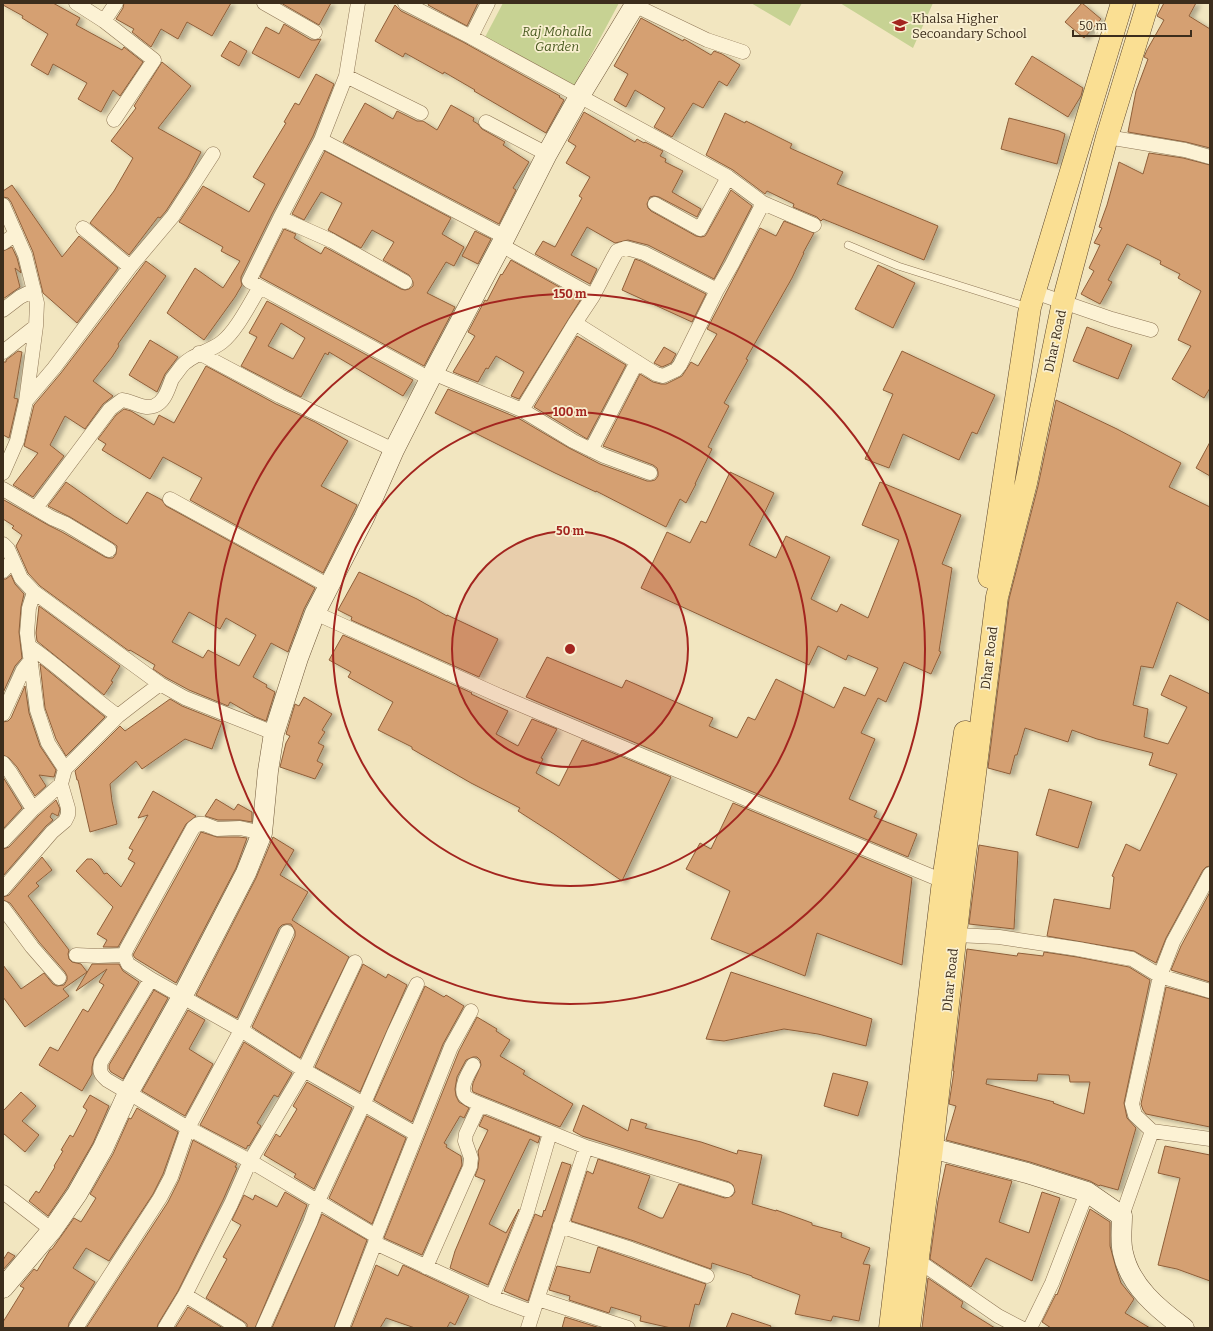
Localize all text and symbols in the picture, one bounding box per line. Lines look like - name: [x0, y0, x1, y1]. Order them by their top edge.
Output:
- place label: Khalsa Higher Secoandary School: [912, 11, 1027, 41]
- scale bar: [1073, 12, 1191, 38]
- school or university icon: Khalsa Higher Secoandary School: [891, 16, 909, 34]
- text: 50 m: [1079, 19, 1108, 33]
- park label: Raj Mohalla Garden: [522, 24, 592, 54]
- text: 150 m: [554, 287, 587, 301]
- street label: Dhar Road: [1041, 308, 1069, 374]
- text: 100 m: [553, 405, 588, 419]
- text: 50 m: [556, 524, 584, 538]
- street label: Dhar Road: [978, 625, 1000, 690]
- centre of rings: [563, 642, 577, 656]
- street label: Dhar Road: [939, 947, 961, 1012]

